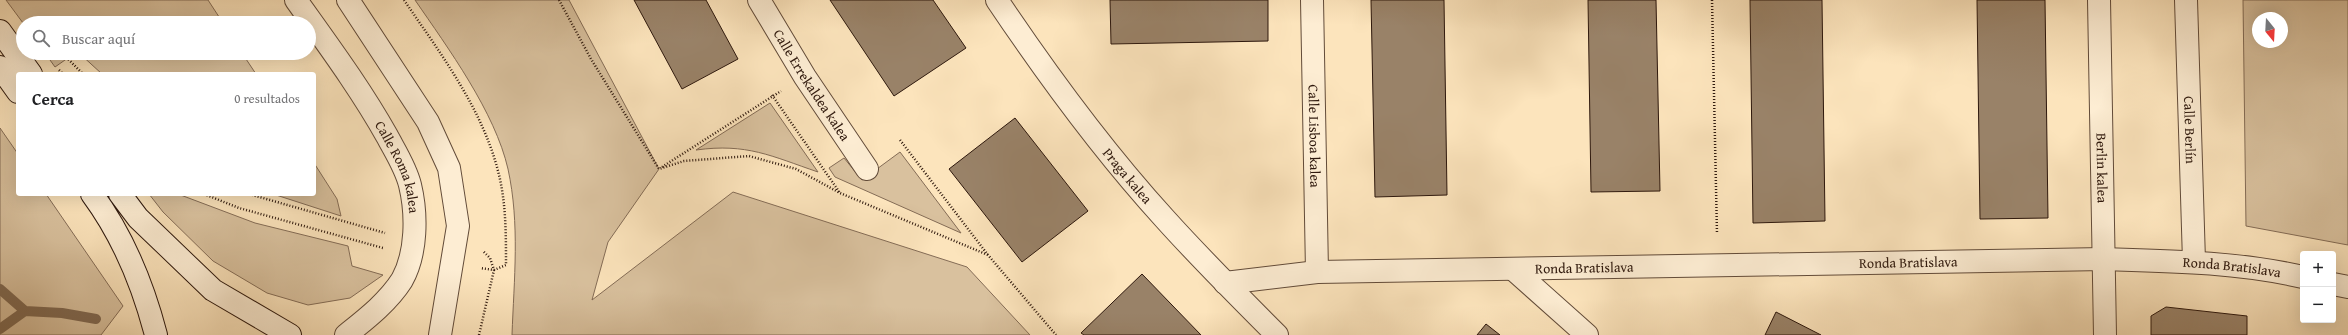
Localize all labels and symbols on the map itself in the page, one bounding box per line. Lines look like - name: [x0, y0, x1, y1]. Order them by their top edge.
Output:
- north arrow: [2252, 12, 2288, 48]
- street label: Calle Errekaldea kalea: [769, 25, 855, 145]
- street label: Calle Lisboa kalea: [1304, 84, 1325, 188]
- street label: Calle Berlín: [2179, 96, 2201, 164]
- street label: Calle Roma kalea: [370, 117, 424, 214]
- street label: Berlin kalea: [2091, 133, 2113, 204]
- street label: Praga kalea: [1098, 144, 1157, 208]
- street label: Ronda Bratislava: [1859, 251, 1958, 273]
- street label: Ronda Bratislava: [2182, 252, 2283, 282]
- street label: Ronda Bratislava: [1535, 257, 1634, 278]

